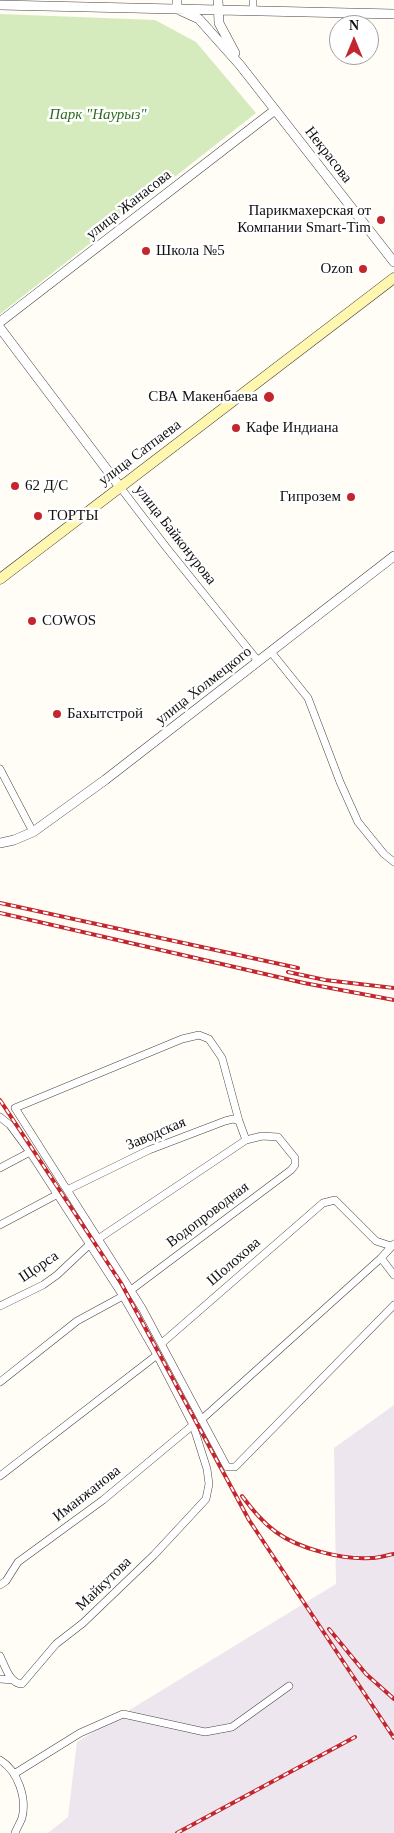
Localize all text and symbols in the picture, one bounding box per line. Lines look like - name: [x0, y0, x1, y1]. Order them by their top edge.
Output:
- north arrow: [329, 15, 379, 65]
- text: N: [349, 18, 359, 33]
- park label: Парк "Наурыз": [49, 106, 147, 124]
- street label: Некрасова: [300, 123, 356, 187]
- street label: улица Жанасова: [83, 166, 175, 244]
- place label: Парикмахерская от Компании Smart-Tim: [237, 202, 371, 237]
- marker: Парикмахерская от Компании Smart-Tim: [375, 214, 387, 226]
- place label: Школа №5: [156, 242, 225, 260]
- marker: Школа №5: [140, 245, 152, 257]
- place label: Ozon: [321, 260, 353, 278]
- marker: Ozon: [357, 263, 369, 275]
- place label: СВА Макенбаева: [148, 388, 258, 406]
- marker: СВА Макенбаева: [262, 390, 276, 404]
- street label: улица Сатпаева: [95, 416, 185, 490]
- place label: Кафе Индиана: [246, 419, 338, 437]
- marker: Кафе Индиана: [230, 422, 242, 434]
- place label: 62 Д/С: [25, 477, 68, 495]
- marker: 62 Д/С: [9, 480, 21, 492]
- street label: улица Байконурова: [130, 481, 220, 589]
- place label: Гипрозем: [280, 488, 341, 506]
- marker: Гипрозем: [345, 491, 357, 503]
- place label: ТОРТЫ: [48, 507, 99, 525]
- marker: ТОРТЫ: [32, 510, 44, 522]
- place label: COWOS: [42, 612, 96, 630]
- marker: COWOS: [26, 615, 38, 627]
- street label: улица Холмецкого: [152, 643, 256, 729]
- place label: Бахытстрой: [67, 705, 143, 723]
- marker: Бахытстрой: [51, 708, 63, 720]
- street label: Заводская: [123, 1113, 189, 1155]
- street label: Водопроводная: [163, 1178, 253, 1252]
- street label: Шолохова: [204, 1234, 264, 1290]
- street label: Щорса: [16, 1247, 62, 1287]
- street label: Иманжанова: [50, 1462, 124, 1526]
- street label: Майкутова: [73, 1553, 135, 1615]

